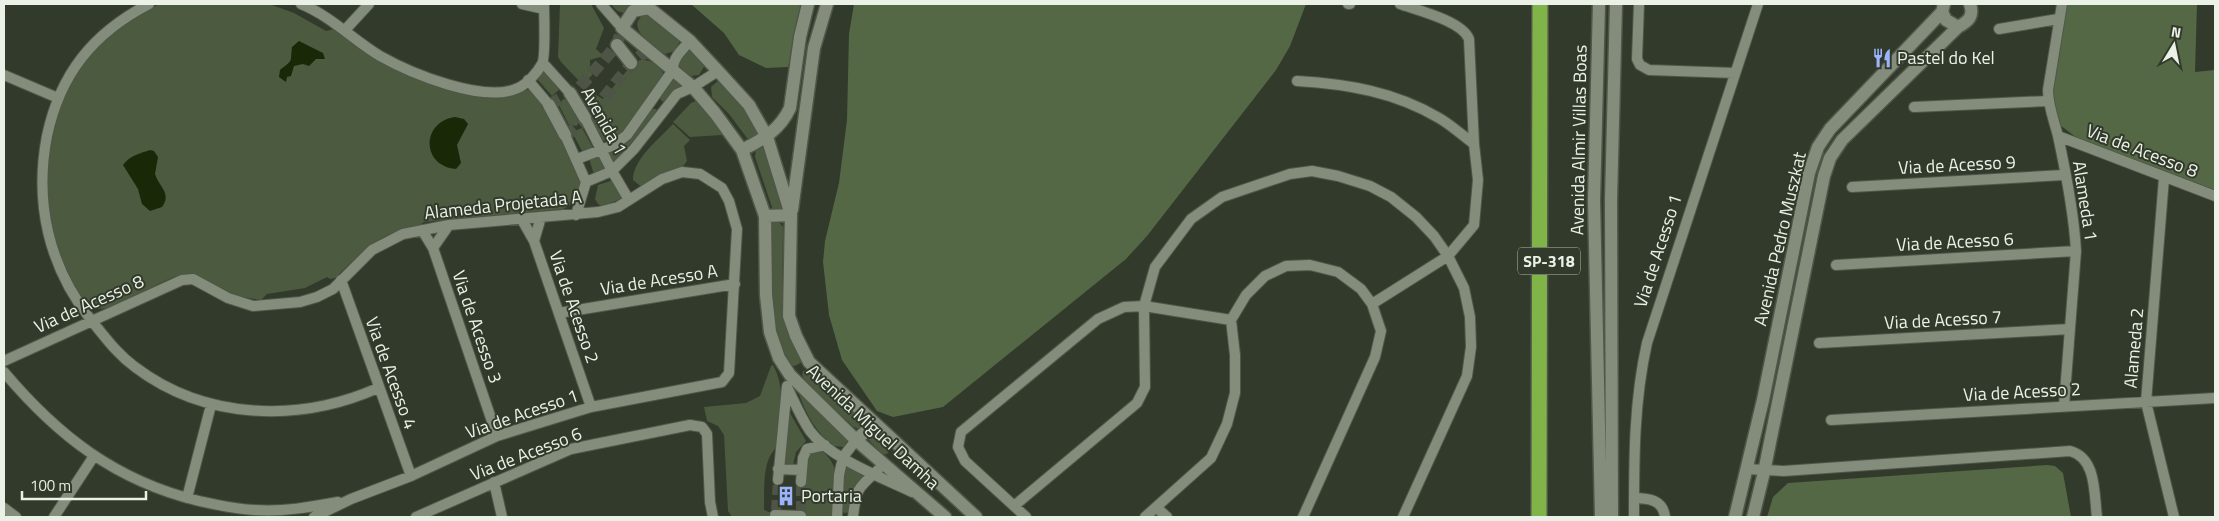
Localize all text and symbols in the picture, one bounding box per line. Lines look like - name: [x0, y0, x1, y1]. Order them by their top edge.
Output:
- north arrow: [2149, 20, 2199, 70]
- text: N: [2170, 21, 2183, 43]
- place label: Pastel do Kel: [1897, 44, 1995, 71]
- street label: Avenida Almir Villas Boas: [1563, 45, 1594, 235]
- restaurant icon: Pastel do Kel: [1871, 47, 1893, 69]
- street label: Avenida 1: [575, 82, 634, 160]
- street label: Via de Acesso 8: [2082, 117, 2202, 184]
- street label: Avenida Pedro Muszkat: [1746, 148, 1813, 329]
- street label: Via de Acesso 9: [1897, 148, 2016, 181]
- street label: Alameda 1: [2066, 159, 2105, 243]
- street label: Alameda Projetada A: [423, 183, 583, 226]
- street label: Via de Acesso 1: [1626, 191, 1689, 311]
- street label: Via de Acesso 6: [1895, 225, 2014, 258]
- street label: Via de Acesso 2: [543, 247, 606, 367]
- road number: SP-318: [1518, 248, 1580, 274]
- street label: Via de Acesso A: [598, 257, 720, 302]
- street label: Via de Acesso 8: [30, 267, 148, 340]
- street label: Via de Acesso 3: [446, 267, 509, 387]
- street label: Via de Acesso 7: [1883, 303, 2002, 336]
- street label: Alameda 2: [2117, 307, 2150, 389]
- street label: Via de Acesso 4: [359, 313, 424, 433]
- street label: Avenida Miguel Damha: [801, 358, 946, 496]
- street label: Via de Acesso 2: [1962, 375, 2081, 408]
- street label: Via de Acesso 1: [462, 382, 582, 445]
- street label: Via de Acesso 6: [466, 420, 586, 487]
- scale bar: [22, 468, 146, 500]
- text: 100 m: [30, 474, 71, 497]
- place label: Portaria: [801, 482, 862, 509]
- building icon: Portaria: [775, 485, 797, 507]

